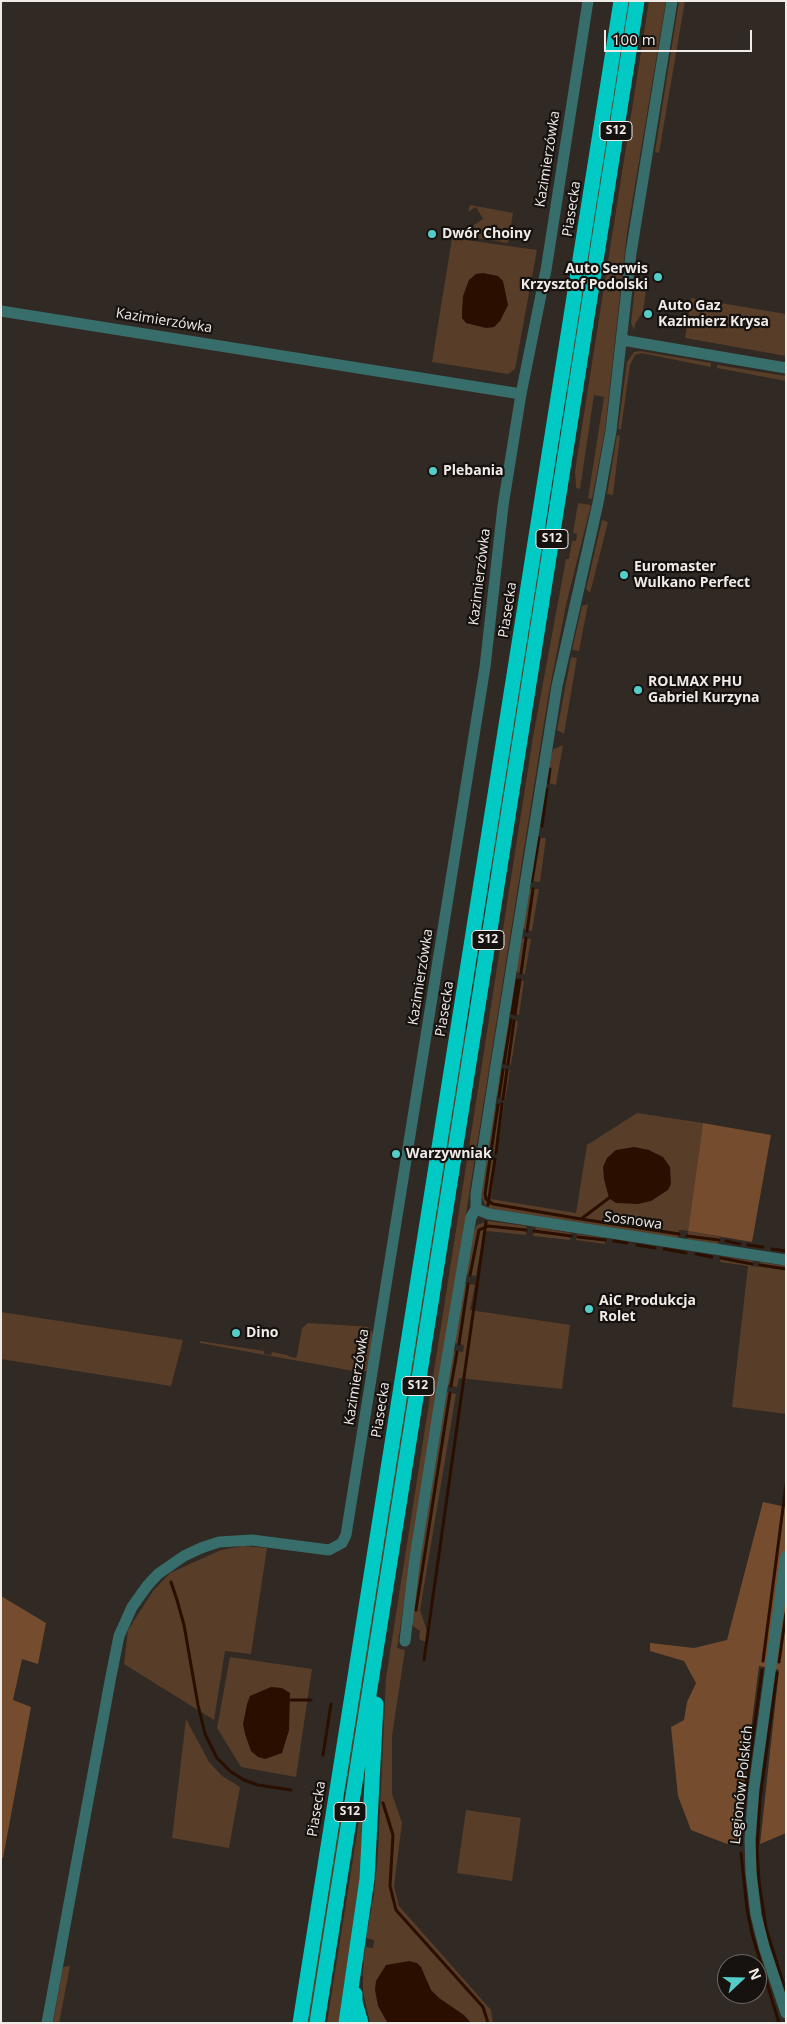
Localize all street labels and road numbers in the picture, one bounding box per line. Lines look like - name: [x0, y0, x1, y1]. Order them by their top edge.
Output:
- street label: Kazimierzówka: [532, 110, 564, 208]
- road number: S12: [600, 122, 632, 140]
- street label: Piasecka: [559, 180, 585, 238]
- street label: Kazimierzówka: [115, 305, 213, 337]
- street label: Kazimierzówka: [466, 528, 494, 626]
- road number: S12: [536, 530, 568, 548]
- street label: Piasecka: [495, 581, 521, 639]
- street label: Kazimierzówka: [405, 928, 437, 1026]
- road number: S12: [472, 930, 504, 950]
- street label: Piasecka: [432, 980, 458, 1038]
- street label: Sosnowa: [603, 1209, 663, 1233]
- street label: Kazimierzówka: [341, 1328, 373, 1426]
- road number: S12: [402, 1376, 434, 1395]
- street label: Piasecka: [368, 1381, 394, 1439]
- street label: Legionów Polskich: [727, 1725, 757, 1845]
- street label: Piasecka: [304, 1780, 330, 1838]
- road number: S12: [334, 1802, 366, 1821]

